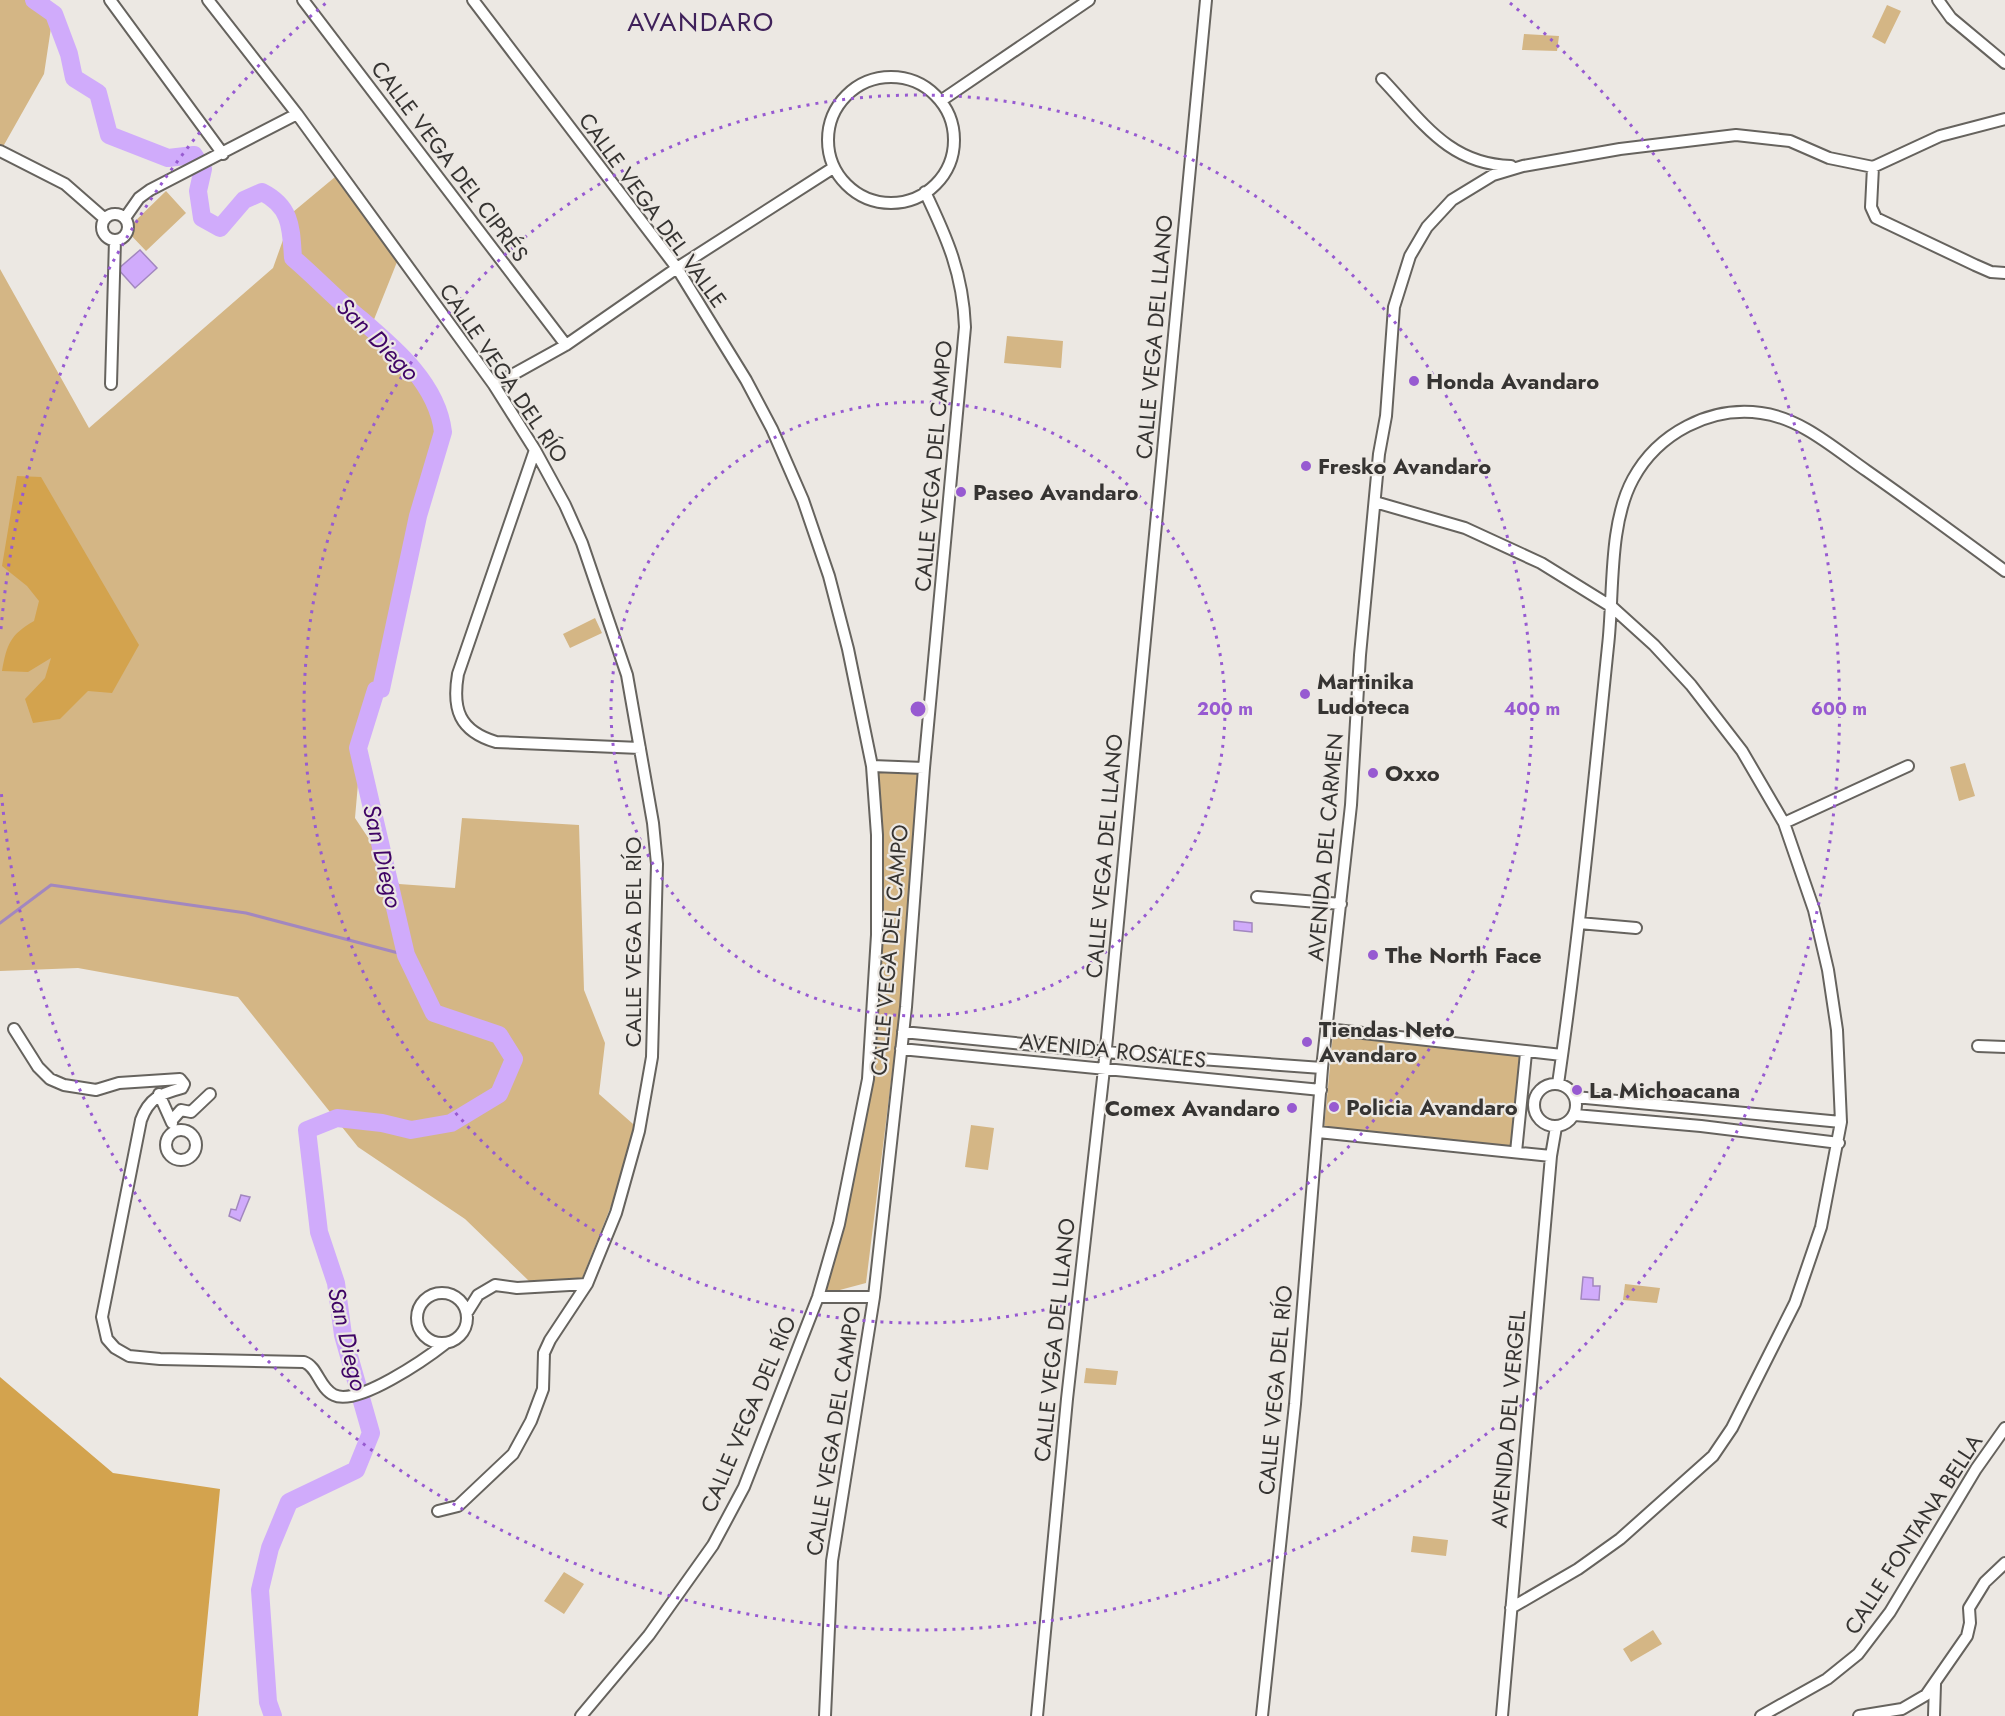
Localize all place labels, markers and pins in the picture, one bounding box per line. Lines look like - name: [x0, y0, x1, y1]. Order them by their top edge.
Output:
- place label: Honda Avandaro: [1426, 365, 1599, 397]
- marker: Honda Avandaro: [1407, 374, 1421, 388]
- place label: Fresko Avandaro: [1318, 450, 1491, 482]
- marker: Fresko Avandaro: [1299, 459, 1313, 473]
- place label: Paseo Avandaro: [973, 476, 1138, 508]
- marker: Paseo Avandaro: [954, 485, 968, 499]
- place label: Martinika Ludoteca: [1317, 665, 1414, 722]
- marker: Martinika Ludoteca: [1298, 687, 1312, 701]
- centre of rings: [908, 699, 928, 719]
- place label: Oxxo: [1385, 757, 1440, 789]
- marker: Oxxo: [1366, 766, 1380, 780]
- place label: The North Face: [1385, 939, 1542, 971]
- marker: The North Face: [1366, 948, 1380, 962]
- place label: Tiendas Neto Avandaro: [1318, 1013, 1455, 1070]
- marker: Tiendas Neto Avandaro: [1300, 1035, 1314, 1049]
- place label: La Michoacana: [1589, 1074, 1740, 1106]
- marker: La Michoacana: [1570, 1083, 1584, 1097]
- place label: Policia Avandaro: [1346, 1091, 1518, 1123]
- place label: Comex Avandaro: [1105, 1092, 1280, 1124]
- marker: Policia Avandaro: [1327, 1100, 1341, 1114]
- marker: Comex Avandaro: [1285, 1101, 1299, 1115]

